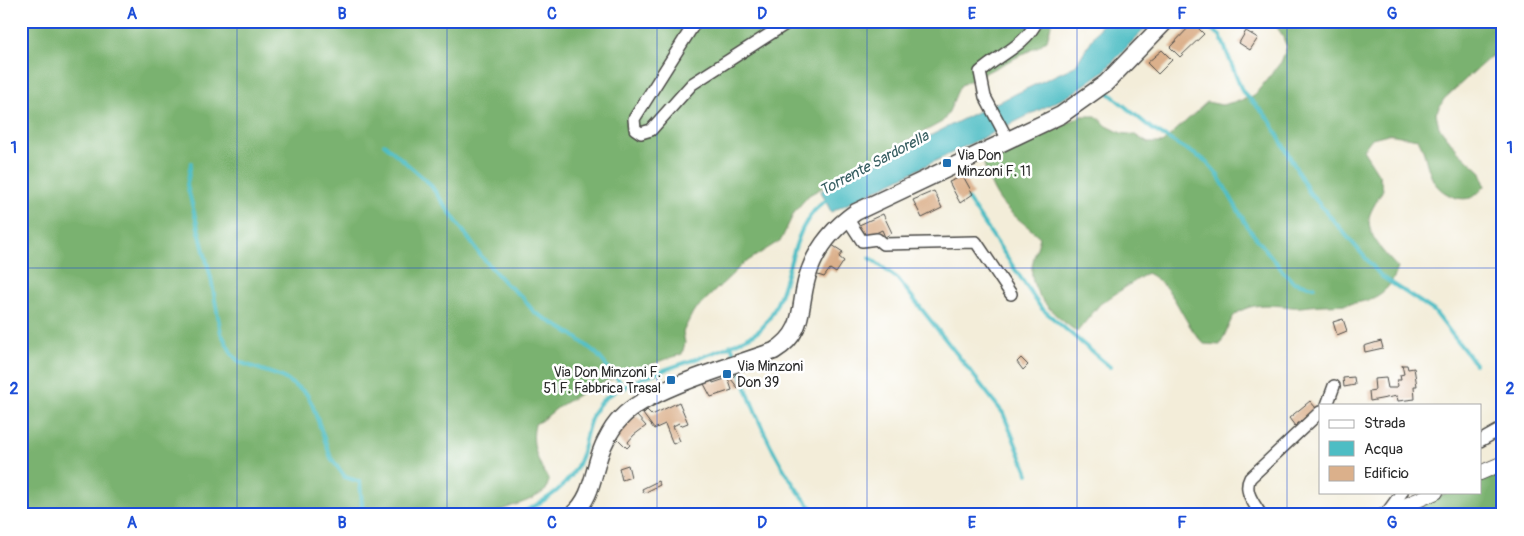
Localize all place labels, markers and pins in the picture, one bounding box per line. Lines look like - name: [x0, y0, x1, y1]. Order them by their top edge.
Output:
- place label: Via Don Minzoni F. 11: [957, 147, 1031, 180]
- marker: Via Don Minzoni F. 11: [941, 157, 953, 169]
- place label: Via Minzoni Don 39: [737, 358, 803, 391]
- place label: Via Don Minzoni F. 51 F. Fabbrica Trasal: [543, 364, 661, 397]
- marker: Via Minzoni Don 39: [721, 368, 733, 380]
- marker: Via Don Minzoni F. 51 F. Fabbrica Trasal: [665, 374, 677, 386]

